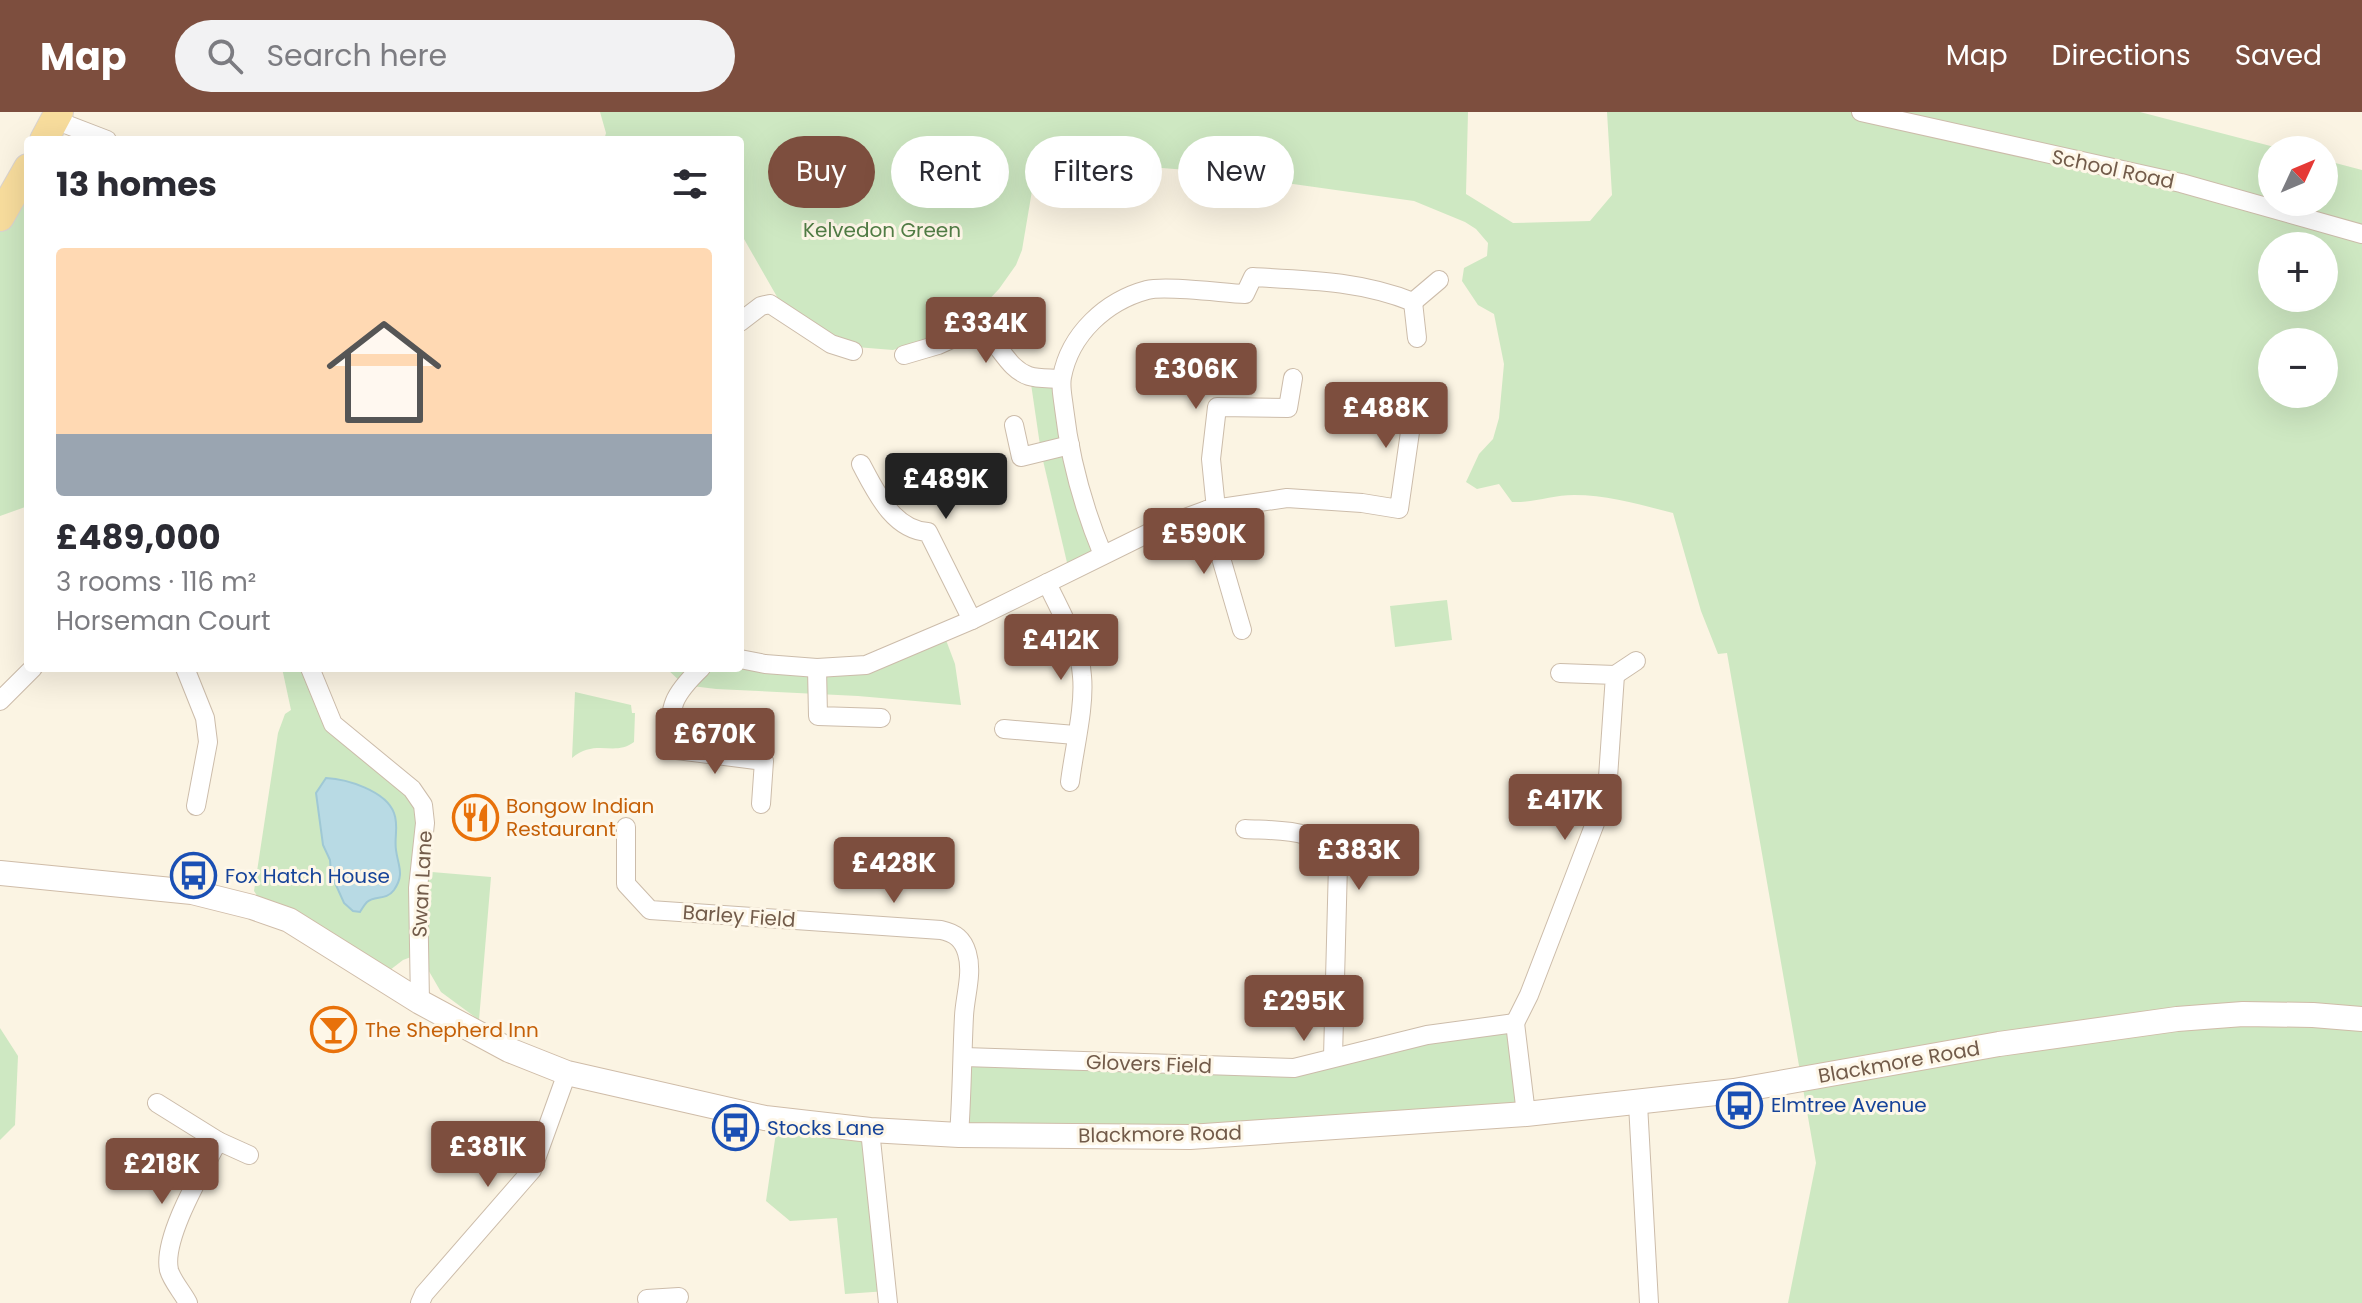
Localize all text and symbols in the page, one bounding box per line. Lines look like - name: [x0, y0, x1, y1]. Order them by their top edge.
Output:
- search box: [175, 20, 735, 92]
- text: Map: [40, 30, 127, 83]
- icon: search: [203, 34, 247, 78]
- text: Search here: [267, 34, 447, 77]
- text: Map: [1946, 36, 2008, 75]
- text: Directions: [2052, 36, 2191, 75]
- text: Saved: [2235, 36, 2322, 75]
- chip: Buy: [768, 136, 875, 208]
- chip: Rent: [891, 136, 1009, 208]
- chip: Filters: [1025, 136, 1162, 208]
- chip: New: [1178, 136, 1294, 208]
- north arrow: [2258, 136, 2338, 216]
- map controls: [2258, 136, 2338, 408]
- street label: School Road: [2049, 142, 2177, 196]
- text: 13 homes: [56, 160, 217, 208]
- icon: filters: [668, 162, 712, 206]
- park label: Kelvedon Green: [803, 216, 961, 244]
- button: +: [2258, 232, 2338, 312]
- pin: £334K: [930, 297, 1042, 365]
- icon: home: [312, 300, 456, 444]
- text: £334K: [944, 305, 1028, 341]
- button: −: [2258, 328, 2338, 408]
- pin: £306K: [1140, 343, 1252, 411]
- text: £306K: [1154, 351, 1238, 387]
- pin: £488K: [1330, 382, 1442, 450]
- text: £488K: [1343, 390, 1429, 426]
- pin: £489K: [890, 453, 1002, 521]
- text: £489K: [903, 461, 989, 497]
- pin: £590K: [1148, 508, 1260, 576]
- text: £489,000: [56, 513, 221, 561]
- text: £590K: [1161, 516, 1247, 552]
- text: 3 rooms · 116 m²: [56, 564, 256, 600]
- text: Horseman Court: [56, 603, 270, 639]
- pin: £412K: [1005, 614, 1117, 682]
- text: £412K: [1022, 622, 1100, 658]
- pin: £670K: [659, 708, 771, 776]
- text: £670K: [674, 716, 756, 752]
- pin: £417K: [1509, 774, 1621, 842]
- text: £417K: [1527, 782, 1603, 818]
- place label: Bongow Indian Restaurant: [506, 792, 654, 843]
- restaurant icon: Bongow Indian Restaurant: [451, 794, 499, 842]
- pin: £383K: [1303, 824, 1415, 892]
- street label: Swan Lane: [405, 830, 439, 938]
- text: £383K: [1317, 832, 1401, 868]
- pin: £428K: [838, 837, 950, 905]
- text: £428K: [852, 845, 936, 881]
- bus stop icon: Fox Hatch House: [170, 852, 218, 900]
- place label: Fox Hatch House: [225, 862, 390, 890]
- street label: Barley Field: [682, 898, 796, 934]
- pin: £295K: [1248, 975, 1360, 1043]
- text: £295K: [1262, 983, 1346, 1019]
- bar icon: The Shepherd Inn: [310, 1006, 358, 1054]
- place label: The Shepherd Inn: [365, 1016, 539, 1044]
- street label: Blackmore Road: [1816, 1034, 1982, 1090]
- street label: Glovers Field: [1086, 1048, 1212, 1080]
- bus stop icon: Elmtree Avenue: [1716, 1081, 1764, 1129]
- place label: Elmtree Avenue: [1771, 1091, 1927, 1119]
- bus stop icon: Stocks Lane: [712, 1104, 760, 1152]
- place label: Stocks Lane: [767, 1114, 884, 1142]
- street label: Blackmore Road: [1078, 1119, 1242, 1149]
- pin: £381K: [432, 1121, 544, 1189]
- text: £381K: [449, 1129, 527, 1165]
- pin: £218K: [106, 1138, 218, 1206]
- text: £218K: [124, 1146, 200, 1182]

